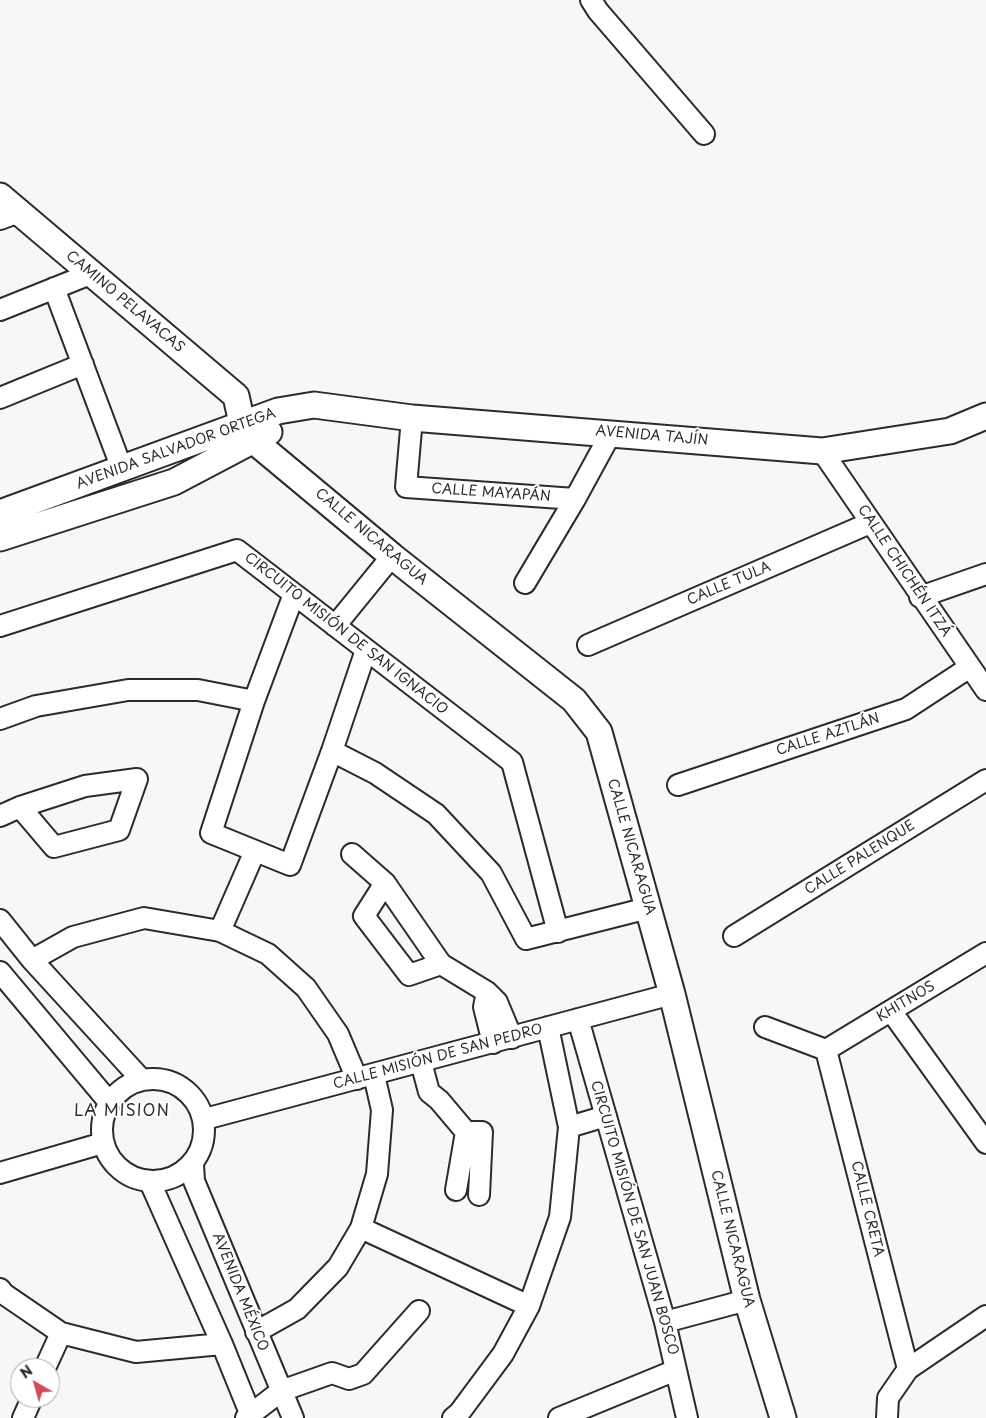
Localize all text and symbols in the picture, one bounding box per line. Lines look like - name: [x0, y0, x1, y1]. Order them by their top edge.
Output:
- street label: CAMINO PELAVACAS: [62, 248, 188, 356]
- street label: AVENIDA SALVADOR ORTEGA: [74, 405, 278, 493]
- street label: AVENIDA TAJÍN: [595, 423, 709, 449]
- street label: CALLE MAYAPÁN: [431, 480, 551, 506]
- street label: CALLE NICARAGUA: [312, 485, 430, 589]
- street label: CALLE CHICHÉN ITZÁ: [854, 502, 954, 640]
- street label: CIRCUITO MISIÓN DE SAN IGNACIO: [241, 549, 451, 719]
- street label: CALLE TULA: [685, 559, 773, 609]
- street label: CALLE AZTLÁN: [774, 710, 882, 760]
- street label: CALLE NICARAGUA: [603, 777, 659, 917]
- street label: CALLE PALENQUE: [802, 817, 918, 899]
- street label: KHITNOS: [874, 978, 938, 1026]
- street label: CALLE MISIÓN DE SAN PEDRO: [331, 1021, 545, 1093]
- street label: CIRCUITO MISIÓN DE SAN JUAN BOSCO: [587, 1079, 681, 1357]
- district label: LA MISION: [73, 1102, 171, 1122]
- street label: CALLE CRETA: [847, 1159, 887, 1259]
- street label: CALLE NICARAGUA: [707, 1168, 757, 1310]
- street label: AVENIDA MÉXICO: [209, 1230, 271, 1354]
- north arrow: [10, 1358, 60, 1408]
- text: N: [15, 1360, 37, 1383]

